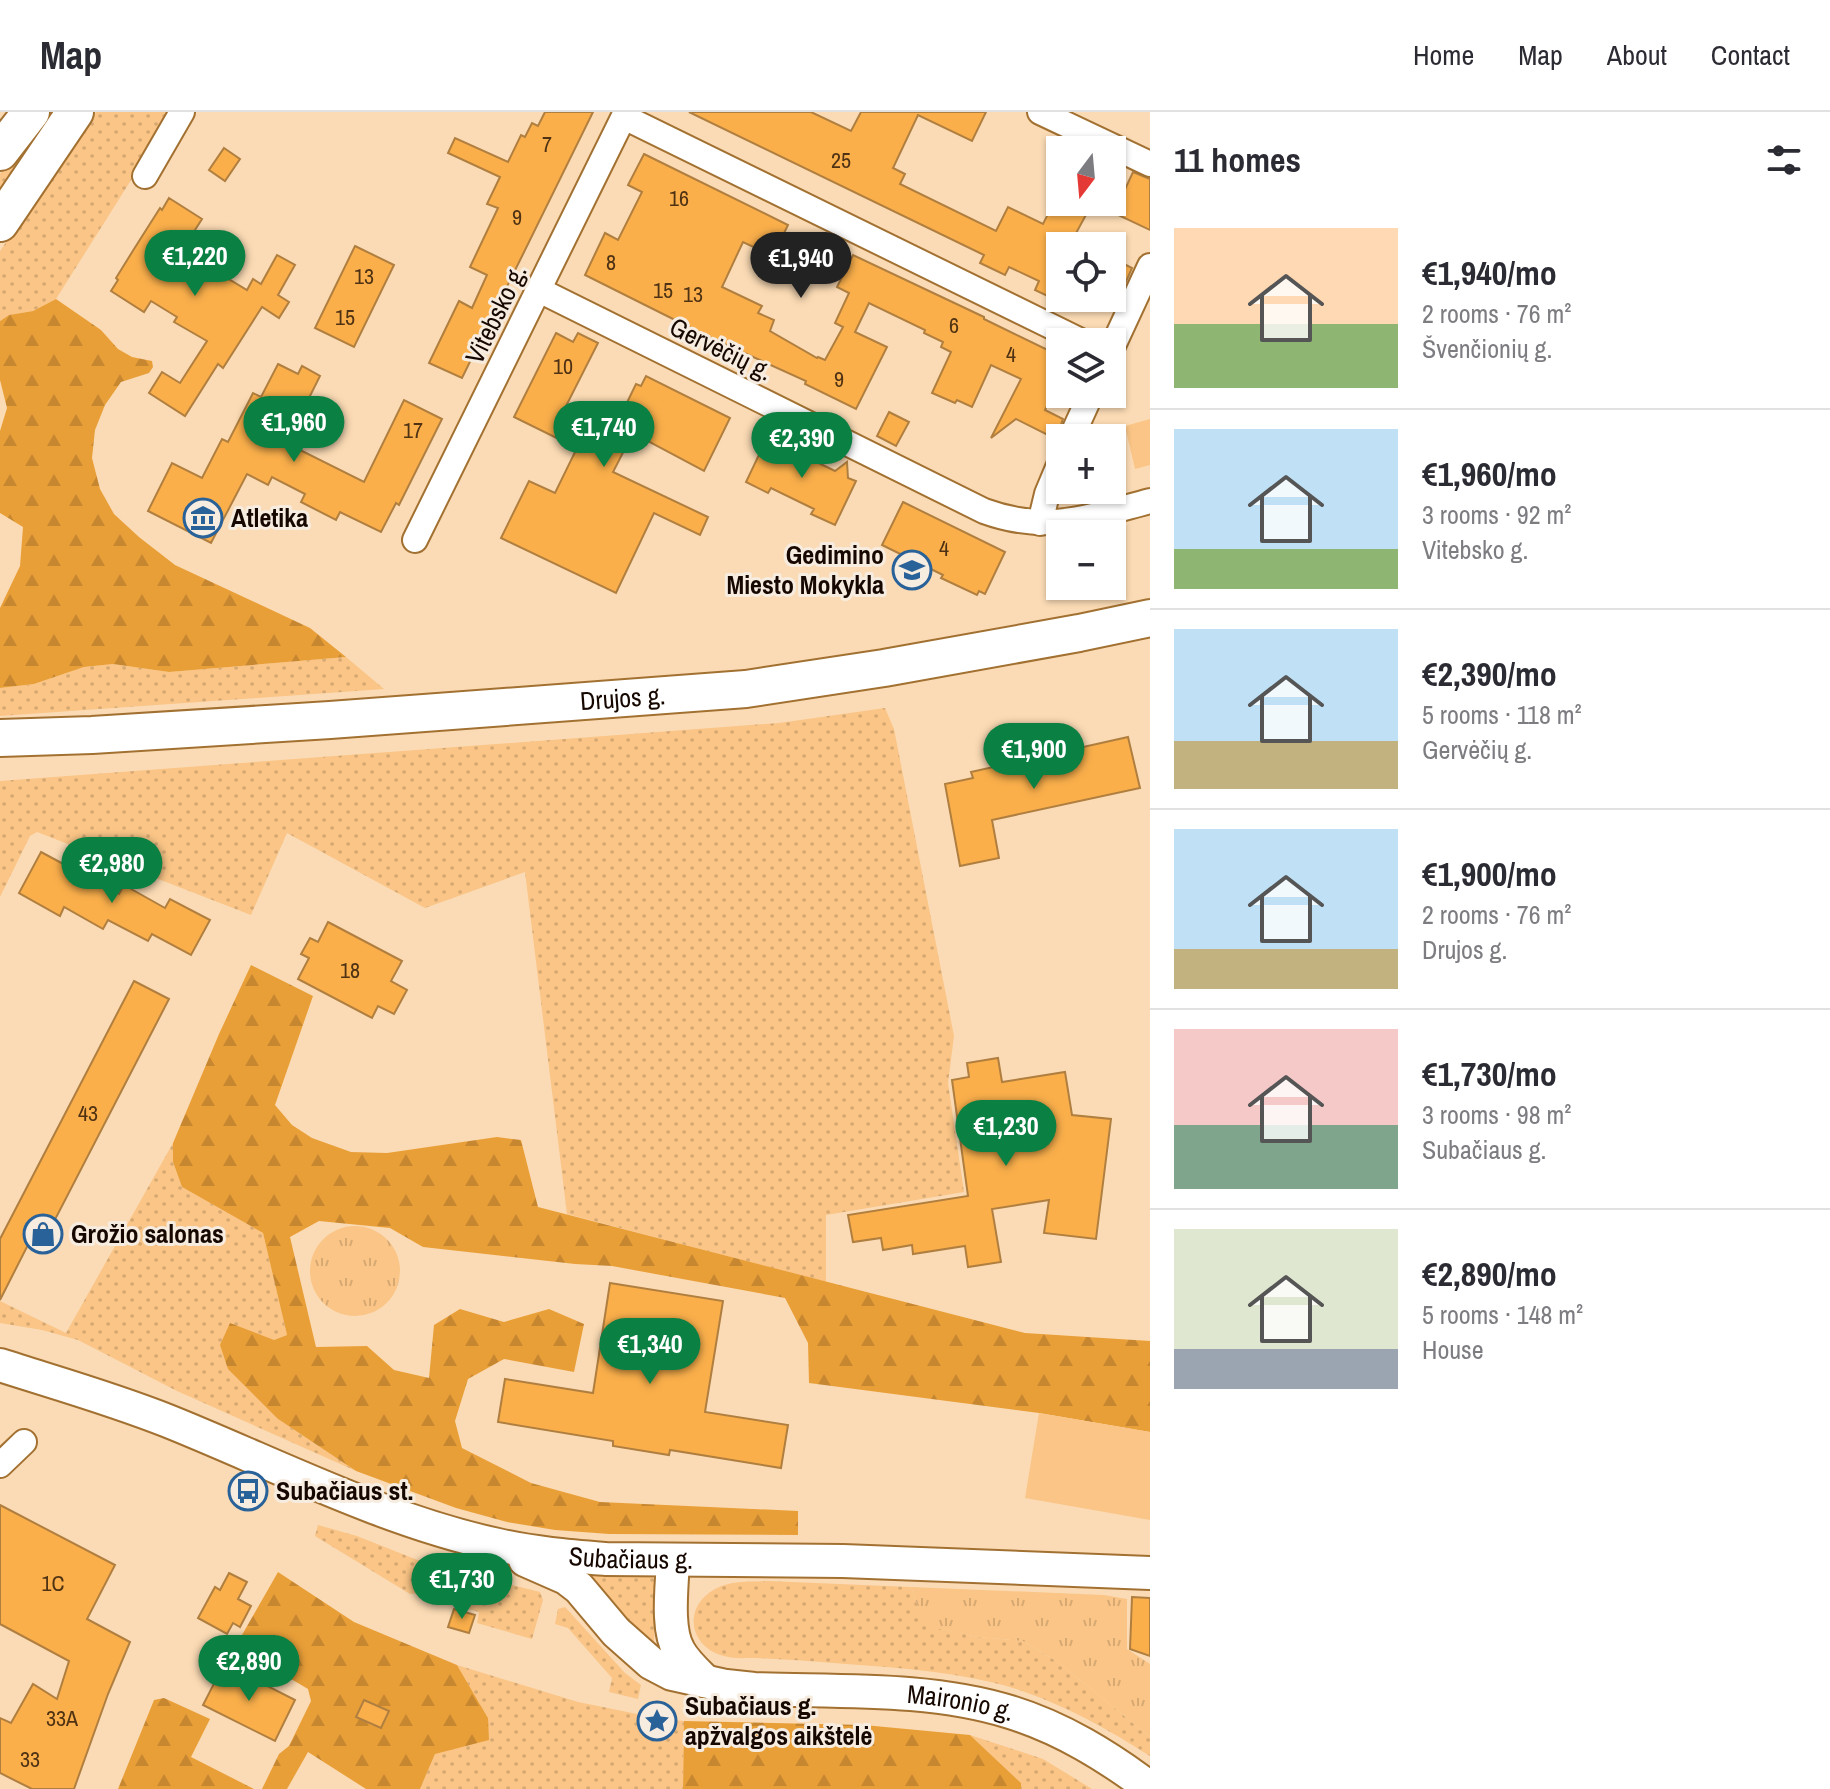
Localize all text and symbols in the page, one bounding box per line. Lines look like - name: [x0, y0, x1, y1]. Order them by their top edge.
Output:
- text: Map: [40, 30, 102, 81]
- text: Home: [1413, 36, 1474, 74]
- text: Map: [1518, 36, 1563, 74]
- text: About: [1607, 36, 1667, 74]
- text: Contact: [1711, 36, 1790, 74]
- house number: 7: [542, 129, 552, 159]
- north arrow: [1046, 136, 1126, 216]
- map controls: [1046, 136, 1126, 600]
- text: 11 homes: [1174, 137, 1301, 183]
- icon: filters: [1762, 138, 1806, 182]
- house number: 25: [831, 145, 851, 175]
- house number: 16: [669, 183, 689, 213]
- house number: 9: [512, 202, 522, 232]
- pin: €1,220: [130, 230, 260, 298]
- pin: €1,940: [736, 232, 866, 300]
- button: locate: [1046, 232, 1126, 312]
- text: €1,220: [162, 238, 228, 273]
- text: €1,940: [768, 240, 834, 275]
- house number: 8: [606, 247, 616, 277]
- text: €1,940/mo: [1422, 250, 1557, 296]
- street label: Vitebsko g.: [457, 258, 535, 369]
- icon: home: [1238, 260, 1334, 356]
- house number: 13: [354, 261, 374, 291]
- house number: 15: [653, 275, 673, 305]
- house number: 13: [683, 279, 703, 309]
- text: 2 rooms · 76 m²: [1422, 296, 1571, 331]
- house number: 15: [335, 302, 355, 332]
- street label: Gervėčių g.: [664, 309, 778, 388]
- house number: 6: [949, 310, 959, 340]
- button: layers: [1046, 328, 1126, 408]
- text: Švenčionių g.: [1422, 331, 1552, 366]
- house number: 4: [1006, 339, 1016, 369]
- house number: 10: [553, 351, 573, 381]
- house number: 9: [834, 364, 844, 394]
- pin: €1,960: [229, 396, 359, 464]
- pin: €1,740: [539, 401, 669, 469]
- text: €1,960: [261, 404, 327, 439]
- text: €1,740: [571, 409, 637, 444]
- pin: €2,390: [737, 412, 867, 480]
- house number: 17: [403, 415, 423, 445]
- text: €2,390: [769, 420, 835, 455]
- button: +: [1046, 424, 1126, 504]
- text: €1,960/mo: [1422, 451, 1557, 497]
- icon: home: [1238, 461, 1334, 557]
- museum icon: Atletika: [182, 497, 224, 539]
- text: 3 rooms · 92 m²: [1422, 497, 1571, 532]
- place label: Atletika: [231, 500, 308, 535]
- button: −: [1046, 520, 1126, 600]
- text: Vitebsko g.: [1422, 532, 1528, 567]
- house number: 4: [939, 533, 949, 563]
- place label: Gedimino Miesto Mokykla: [726, 537, 884, 602]
- school or university icon: Gedimino Miesto Mokykla: [891, 549, 933, 591]
- text: €2,390/mo: [1422, 651, 1557, 697]
- icon: home: [1238, 661, 1334, 757]
- street label: Drujos g.: [579, 677, 667, 718]
- text: 5 rooms · 118 m²: [1422, 697, 1582, 732]
- pin: €1,900: [969, 723, 1099, 791]
- text: €1,900: [1001, 731, 1067, 766]
- text: Gervėčių g.: [1422, 732, 1532, 767]
- pin: €2,980: [47, 837, 177, 905]
- text: €2,980: [79, 845, 145, 880]
- text: €1,900/mo: [1422, 851, 1557, 897]
- icon: home: [1238, 861, 1334, 957]
- text: 2 rooms · 76 m²: [1422, 897, 1571, 932]
- text: Drujos g.: [1422, 932, 1507, 967]
- house number: 18: [340, 955, 360, 985]
- text: €1,730/mo: [1422, 1051, 1557, 1097]
- icon: home: [1238, 1061, 1334, 1157]
- text: 3 rooms · 98 m²: [1422, 1097, 1571, 1132]
- house number: 43: [78, 1098, 98, 1128]
- pin: €1,230: [941, 1100, 1071, 1168]
- text: €1,230: [973, 1108, 1039, 1143]
- text: Subačiaus g.: [1422, 1132, 1546, 1167]
- shop icon: Grožio salonas: [22, 1213, 64, 1255]
- place label: Grožio salonas: [71, 1216, 224, 1251]
- text: €2,890/mo: [1422, 1251, 1557, 1297]
- icon: home: [1238, 1261, 1334, 1357]
- text: 5 rooms · 148 m²: [1422, 1297, 1583, 1332]
- pin: €1,340: [585, 1318, 715, 1386]
- text: €1,340: [617, 1326, 683, 1361]
- text: House: [1422, 1332, 1484, 1367]
- bus stop icon: Subačiaus st.: [227, 1470, 269, 1512]
- place label: Subačiaus st.: [276, 1473, 413, 1508]
- street label: Subačiaus g.: [567, 1538, 693, 1577]
- pin: €1,730: [397, 1553, 527, 1621]
- text: €1,730: [429, 1561, 495, 1596]
- house number: 1C: [41, 1568, 65, 1598]
- pin: €2,890: [184, 1635, 314, 1703]
- text: €2,890: [216, 1643, 282, 1678]
- street label: Maironio g.: [906, 1676, 1019, 1729]
- place label: Subačiaus g. apžvalgos aikštelė: [685, 1688, 872, 1753]
- place icon: Subačiaus g. apžvalgos aikštelė: [636, 1700, 678, 1742]
- house number: 33A: [46, 1703, 79, 1733]
- house number: 33: [20, 1744, 40, 1774]

